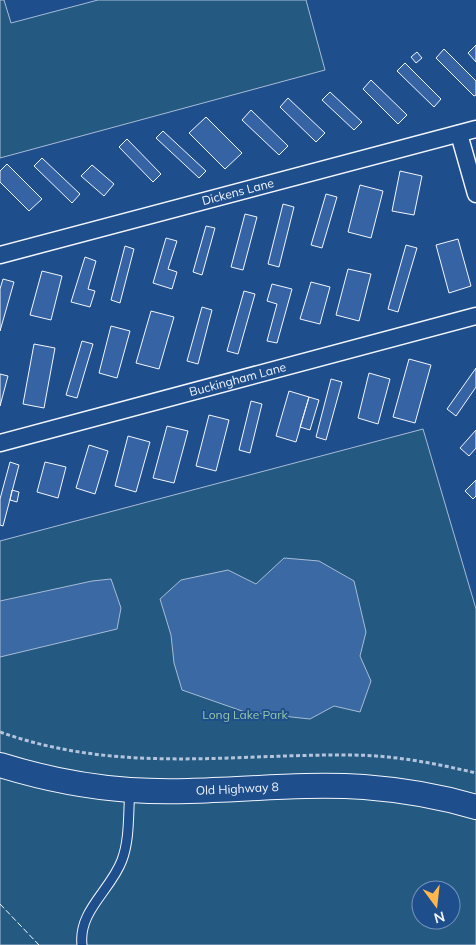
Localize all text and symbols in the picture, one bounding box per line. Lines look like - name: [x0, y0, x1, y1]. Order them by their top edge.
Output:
- street label: Dickens Lane: [200, 175, 275, 208]
- street label: Buckingham Lane: [187, 359, 288, 399]
- park label: Long Lake Park: [202, 707, 289, 722]
- street label: Old Highway 8: [196, 779, 279, 798]
- north arrow: [411, 880, 461, 930]
- text: N: [432, 907, 447, 928]

